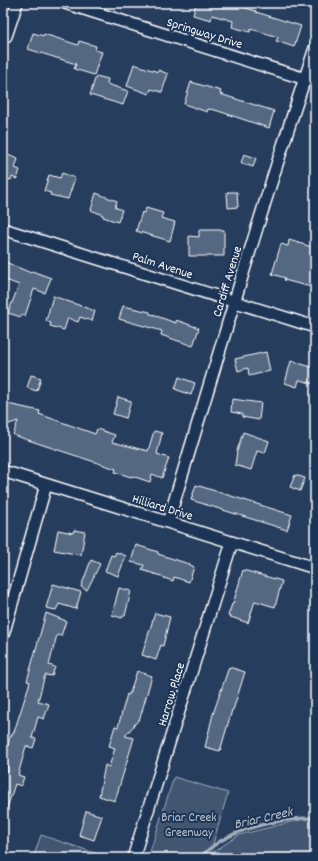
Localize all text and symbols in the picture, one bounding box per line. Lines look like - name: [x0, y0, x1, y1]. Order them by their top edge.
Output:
- street label: Springway Drive: [164, 14, 245, 55]
- street label: Cardiff Avenue: [209, 244, 248, 319]
- street label: Palm Avenue: [130, 248, 195, 285]
- street label: Hilliard Drive: [130, 490, 195, 527]
- street label: Harrow Place: [154, 660, 191, 729]
- water label: Briar Creek: [232, 802, 296, 835]
- park label: Briar Creek Greenway: [161, 809, 217, 843]

